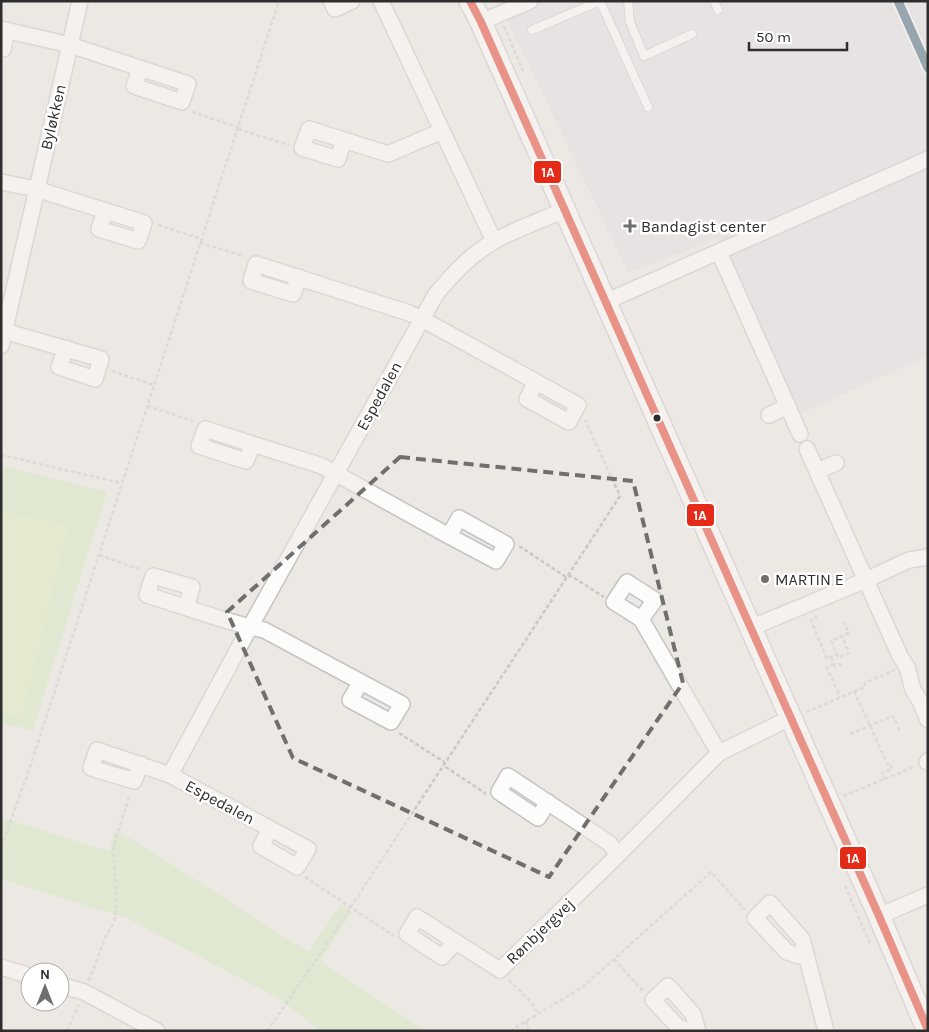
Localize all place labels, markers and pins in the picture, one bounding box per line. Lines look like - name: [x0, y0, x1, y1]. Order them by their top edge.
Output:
- place label: Bandagist center: [641, 217, 766, 236]
- marker: Bandagist center: [623, 219, 637, 233]
- unlabelled marker: [652, 413, 662, 423]
- place label: MARTIN E: [775, 570, 844, 589]
- marker: MARTIN E: [759, 573, 771, 585]

